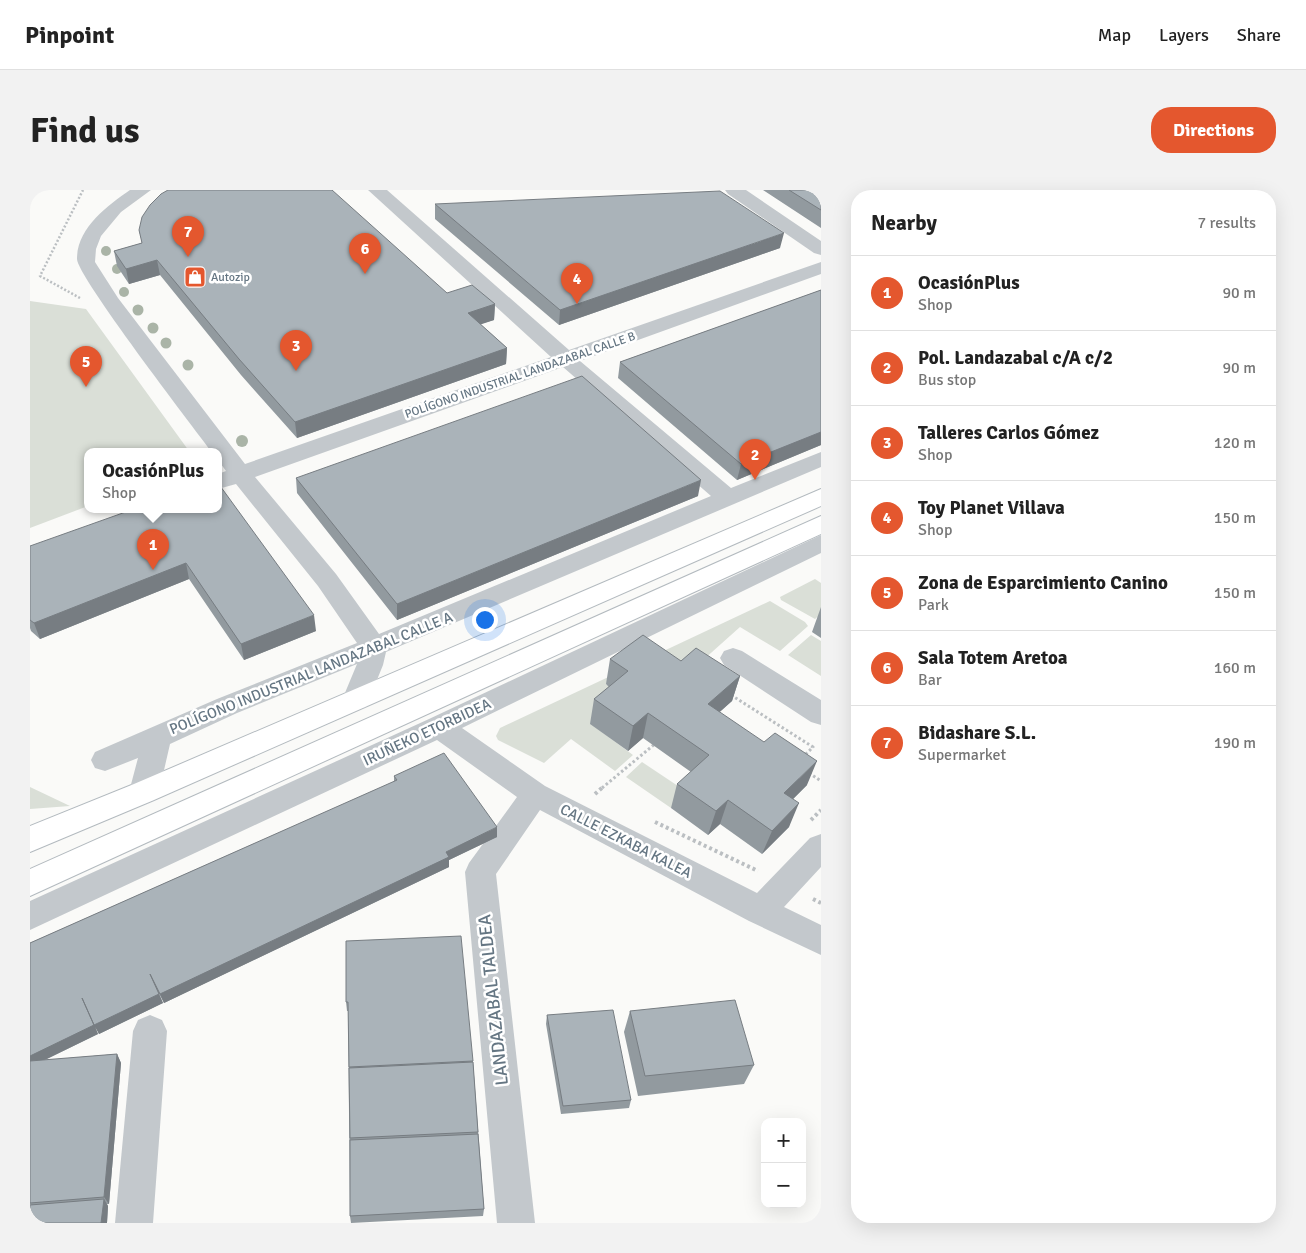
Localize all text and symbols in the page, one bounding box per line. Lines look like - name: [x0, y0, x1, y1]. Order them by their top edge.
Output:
- text: Pinpoint: [25, 20, 114, 50]
- text: Map: [1098, 24, 1131, 46]
- text: Layers: [1159, 24, 1209, 46]
- text: Share: [1237, 24, 1281, 46]
- button: Directions: [1151, 107, 1276, 153]
- text: Find us: [30, 109, 140, 152]
- text: Nearby: [871, 210, 937, 236]
- text: 7 results: [1197, 213, 1256, 233]
- pin: 7: [172, 216, 204, 257]
- pin: 6: [349, 233, 381, 274]
- pin: 4: [561, 263, 593, 304]
- shop icon: Autozip: [183, 265, 207, 289]
- place label: Autozip: [211, 270, 250, 285]
- text: OcasiónPlus: [918, 271, 1020, 295]
- text: 1: [883, 283, 891, 303]
- text: 90 m: [1222, 283, 1256, 303]
- text: Shop: [918, 295, 952, 315]
- street label: POLÍGONO INDUSTRIAL LANDAZABAL CALLE B: [403, 329, 637, 422]
- pin: 3: [280, 330, 312, 371]
- pin: 5: [70, 346, 102, 387]
- text: Pol. Landazabal c/A c/2: [918, 346, 1113, 370]
- text: 2: [883, 358, 891, 378]
- text: 90 m: [1222, 358, 1256, 378]
- text: Bus stop: [918, 370, 976, 390]
- text: Talleres Carlos Gómez: [918, 421, 1099, 445]
- text: 3: [883, 433, 891, 453]
- text: 120 m: [1214, 433, 1256, 453]
- pin: 2: [739, 439, 771, 480]
- text: Shop: [918, 445, 952, 465]
- popup: [84, 448, 222, 513]
- text: OcasiónPlus: [102, 459, 204, 483]
- text: Shop: [102, 483, 137, 503]
- text: Toy Planet Villava: [918, 496, 1065, 520]
- text: 4: [883, 508, 891, 528]
- text: 150 m: [1214, 508, 1256, 528]
- text: Shop: [918, 520, 952, 540]
- pin: 1: [137, 529, 169, 570]
- text: Zona de Esparcimiento Canino: [918, 571, 1168, 595]
- text: 5: [883, 583, 891, 603]
- text: 150 m: [1214, 583, 1256, 603]
- text: Park: [918, 595, 949, 615]
- street label: POLÍGONO INDUSTRIAL LANDAZABAL CALLE A: [166, 607, 455, 738]
- your location: [472, 607, 498, 633]
- text: Sala Totem Aretoa: [918, 646, 1068, 670]
- text: 6: [883, 658, 891, 678]
- text: 160 m: [1214, 658, 1256, 678]
- text: Bar: [918, 670, 942, 690]
- street label: IRUÑEKO ETORBIDEA: [360, 694, 494, 770]
- text: Bidashare S.L.: [918, 721, 1036, 745]
- text: 7: [883, 733, 891, 753]
- text: 190 m: [1214, 733, 1256, 753]
- text: Supermarket: [918, 745, 1006, 765]
- street label: CALLE EZKABA KALEA: [557, 800, 695, 882]
- street label: LANDAZABAL TALDEA: [473, 913, 513, 1087]
- map controls: [761, 1118, 806, 1208]
- button: +: [761, 1118, 806, 1163]
- button: −: [761, 1163, 806, 1208]

